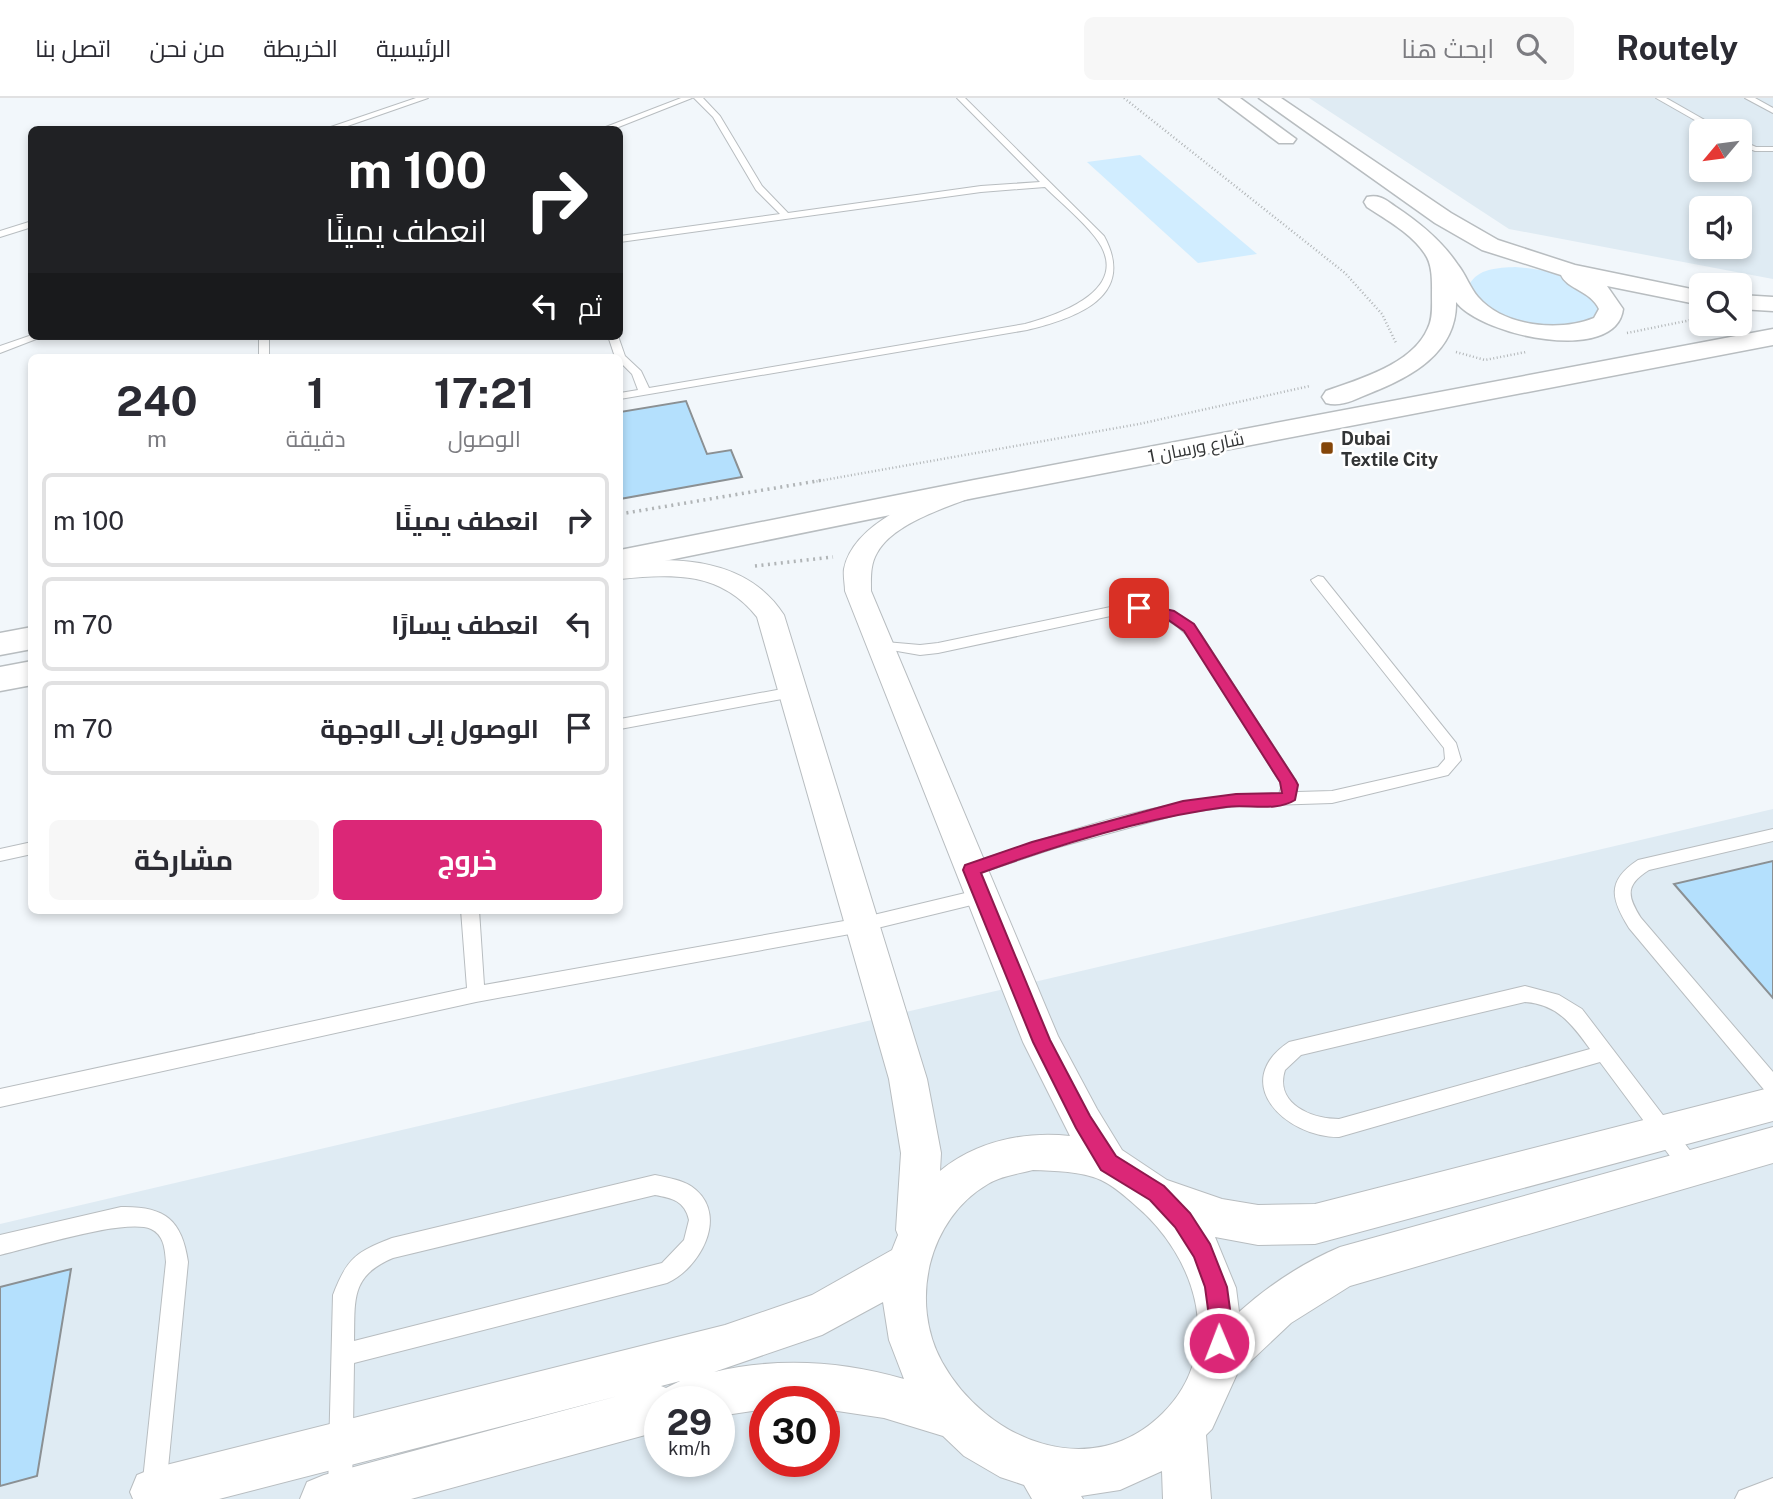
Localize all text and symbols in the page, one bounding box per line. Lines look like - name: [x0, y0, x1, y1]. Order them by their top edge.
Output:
- search box: [1084, 17, 1574, 80]
- icon: search: [1512, 29, 1550, 67]
- text: Routely: [1616, 29, 1738, 67]
- text: ابحث هنا: [1401, 33, 1494, 64]
- text: اتصل بنا: [35, 34, 112, 62]
- text: من نحن: [150, 34, 225, 62]
- text: الخريطة: [263, 34, 338, 62]
- text: الرئيسية: [376, 34, 451, 62]
- north arrow: [1689, 119, 1752, 182]
- map controls: [1689, 119, 1752, 336]
- text: 100 m: [348, 141, 487, 199]
- icon: right: [511, 154, 602, 245]
- button: sound: [1689, 196, 1752, 259]
- text: انعطف يمينًا: [326, 212, 487, 249]
- button: search: [1689, 273, 1752, 336]
- icon: left: [526, 287, 564, 325]
- text: ثم: [578, 291, 602, 322]
- text: 1: [307, 368, 325, 417]
- text: 17:21: [434, 368, 535, 417]
- text: 240: [116, 376, 198, 425]
- text: m: [147, 425, 167, 452]
- text: دقيقة: [286, 425, 346, 452]
- text: الوصول: [448, 425, 521, 452]
- street label: شارع ورسان 1: [1146, 427, 1246, 469]
- place label: Dubai Textile City: [1341, 428, 1438, 470]
- marker: Dubai Textile City: [1319, 440, 1335, 456]
- icon: right: [560, 501, 598, 539]
- text: 100 m: [53, 505, 124, 536]
- text: انعطف يمينًا: [395, 505, 539, 536]
- pin: [1109, 578, 1169, 638]
- icon: arrive: [1120, 589, 1158, 627]
- icon: left: [560, 605, 598, 643]
- text: 70 m: [53, 609, 113, 640]
- text: انعطف يسارًا: [391, 609, 539, 640]
- icon: arrive: [560, 709, 598, 747]
- text: 70 m: [53, 713, 113, 744]
- text: الوصول إلى الوجهة: [320, 713, 539, 744]
- button: مشاركة: [49, 820, 319, 900]
- button: خروج: [333, 820, 602, 900]
- position arrow: [1182, 1306, 1256, 1380]
- speed limit sign: 30: [749, 1386, 840, 1477]
- text: 29: [667, 1402, 712, 1443]
- text: km/h: [668, 1438, 711, 1459]

